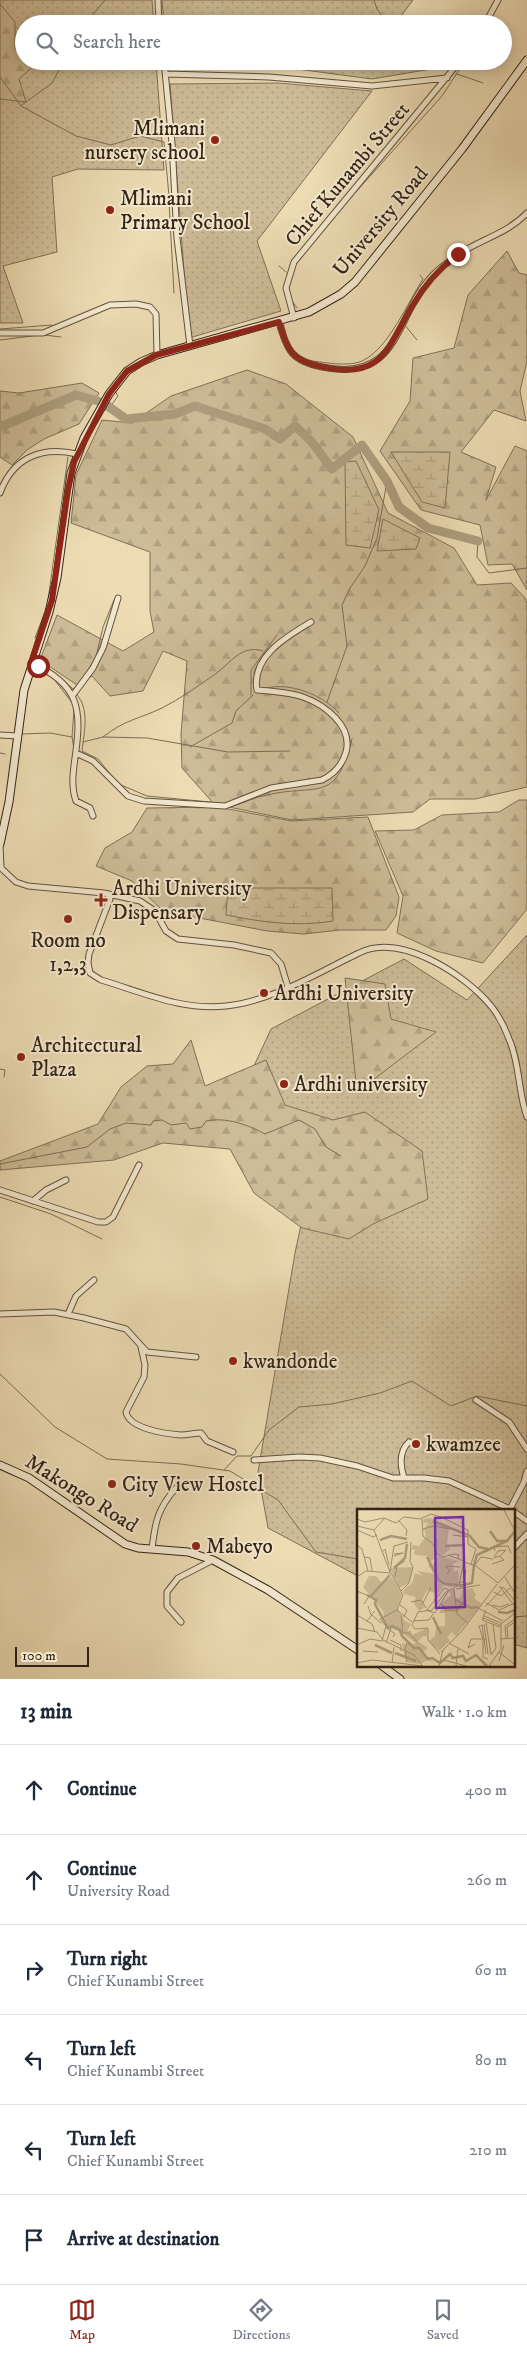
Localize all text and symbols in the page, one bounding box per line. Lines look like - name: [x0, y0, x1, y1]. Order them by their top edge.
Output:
- search box: [15, 15, 512, 70]
- icon: search: [33, 29, 61, 57]
- text: Search here: [73, 31, 161, 54]
- street label: Chief Kunambi Street: [280, 97, 416, 252]
- place label: Mlimani nursery school: [85, 116, 206, 166]
- marker: Mlimani nursery school: [209, 134, 221, 146]
- street label: University Road: [327, 161, 434, 282]
- place label: Mlimani Primary School: [120, 186, 251, 236]
- marker: Mlimani Primary School: [104, 204, 116, 216]
- route end: [447, 243, 470, 266]
- route start: [27, 655, 50, 678]
- place label: Ardhi University Dispensary: [112, 876, 252, 926]
- marker: Ardhi University Dispensary: [94, 893, 108, 907]
- marker: Room no 1,2,3: [62, 913, 74, 925]
- place label: Room no 1,2,3: [30, 928, 106, 978]
- place label: Ardhi University: [274, 981, 414, 1007]
- marker: Ardhi University: [258, 987, 270, 999]
- place label: Architectural Plaza: [31, 1033, 143, 1083]
- marker: Architectural Plaza: [15, 1051, 27, 1063]
- place label: Ardhi university: [294, 1072, 429, 1098]
- marker: Ardhi university: [278, 1078, 290, 1090]
- place label: kwandonde: [243, 1349, 338, 1375]
- marker: kwandonde: [227, 1355, 239, 1367]
- place label: kwamzee: [426, 1432, 501, 1458]
- marker: kwamzee: [410, 1438, 422, 1450]
- street label: Makongo Road: [20, 1449, 143, 1539]
- place label: City View Hostel: [122, 1472, 264, 1498]
- marker: City View Hostel: [106, 1478, 118, 1490]
- inset map: [357, 1509, 514, 1666]
- place label: Mabeyo: [206, 1534, 273, 1560]
- marker: Mabeyo: [190, 1540, 202, 1552]
- scale bar: [15, 1644, 89, 1667]
- text: 100 m: [22, 1647, 56, 1665]
- text: 13 min: [20, 1699, 72, 1725]
- text: Walk · 1.0 km: [421, 1702, 507, 1722]
- icon: ahead: [20, 1776, 48, 1804]
- text: Continue: [67, 1778, 137, 1801]
- text: 400 m: [465, 1780, 507, 1800]
- text: Continue: [67, 1858, 137, 1881]
- icon: ahead: [20, 1866, 48, 1894]
- text: 260 m: [467, 1870, 507, 1890]
- text: University Road: [67, 1881, 170, 1901]
- text: Turn right: [67, 1948, 147, 1971]
- icon: right: [20, 1956, 48, 1984]
- text: 60 m: [475, 1960, 507, 1980]
- text: Chief Kunambi Street: [67, 1971, 204, 1991]
- text: Turn left: [67, 2038, 136, 2061]
- icon: left: [20, 2046, 48, 2074]
- text: 80 m: [475, 2050, 507, 2070]
- text: Chief Kunambi Street: [67, 2061, 204, 2081]
- text: Turn left: [67, 2128, 136, 2151]
- icon: left: [20, 2136, 48, 2164]
- text: 210 m: [469, 2140, 507, 2160]
- text: Chief Kunambi Street: [67, 2151, 204, 2171]
- icon: arrive: [20, 2226, 48, 2254]
- text: Arrive at destination: [67, 2228, 219, 2251]
- tab: Map: [68, 2296, 96, 2344]
- tab: Directions: [232, 2296, 290, 2344]
- tab: Saved: [427, 2296, 459, 2344]

